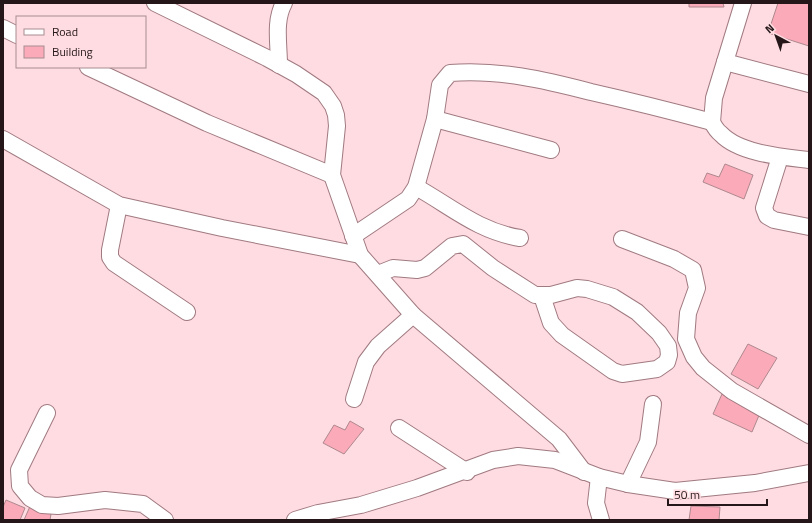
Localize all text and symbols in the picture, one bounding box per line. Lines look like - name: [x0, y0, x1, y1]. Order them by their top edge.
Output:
- legend: [16, 16, 146, 68]
- north arrow: [756, 16, 796, 56]
- text: N: [761, 20, 778, 37]
- text: Road: [52, 22, 78, 41]
- text: Building: [52, 42, 93, 61]
- scale bar: [668, 481, 767, 507]
- text: 50 m: [674, 485, 700, 504]

